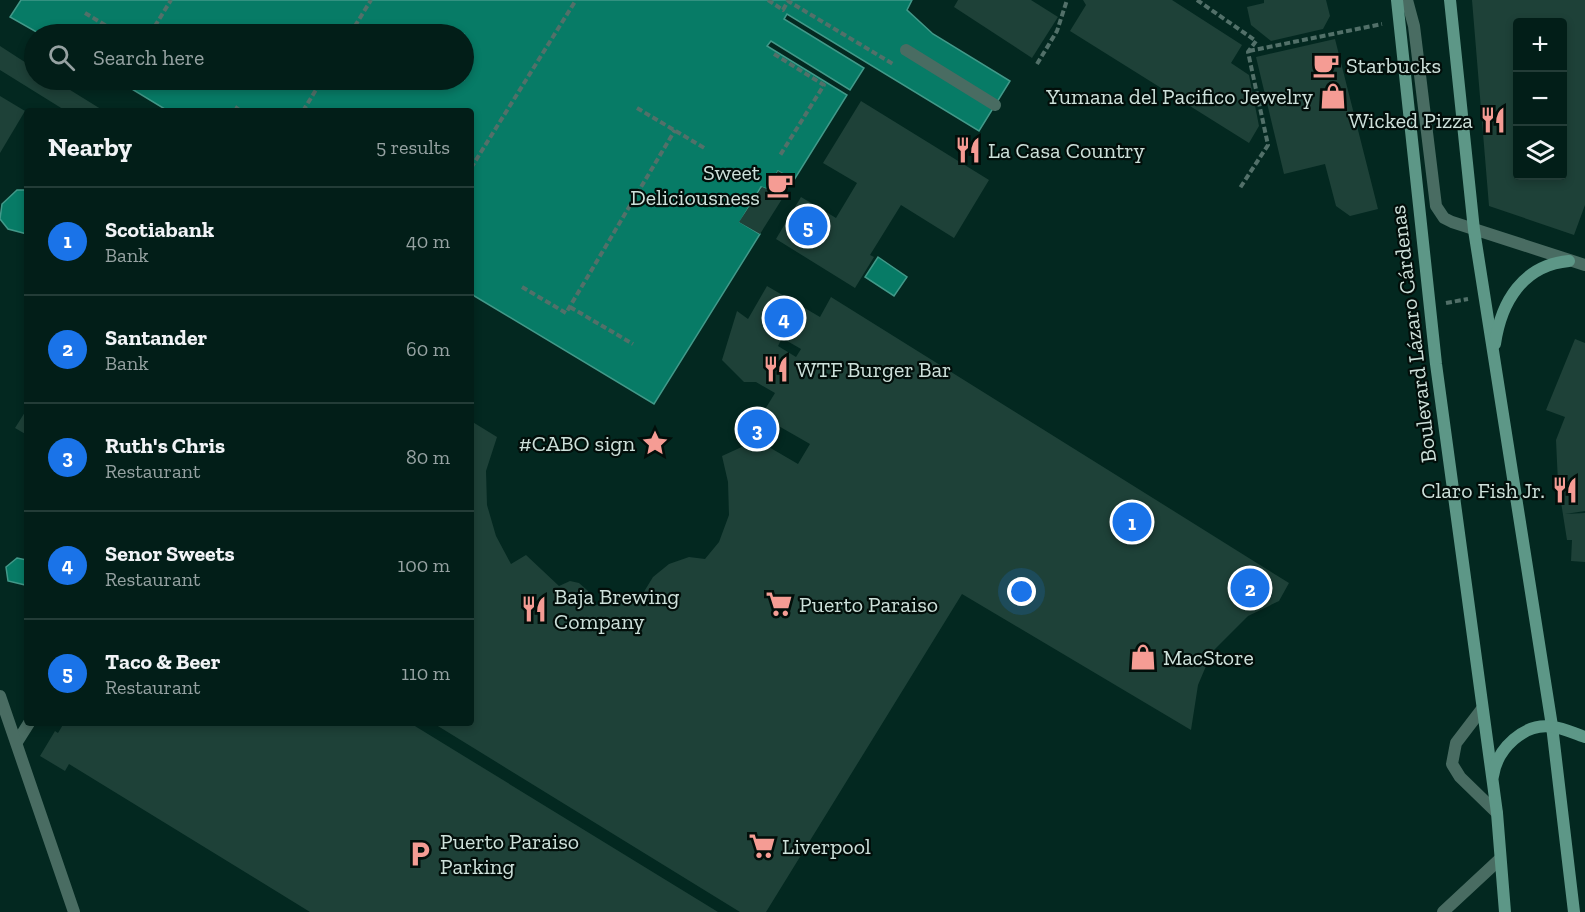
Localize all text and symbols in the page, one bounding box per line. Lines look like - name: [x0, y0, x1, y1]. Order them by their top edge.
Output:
- map controls: [1513, 18, 1567, 180]
- button: +: [1513, 18, 1567, 72]
- search box: [24, 24, 474, 90]
- icon: search: [45, 41, 78, 74]
- text: Search here: [93, 44, 204, 71]
- cafe icon: Starbucks: [1311, 50, 1341, 80]
- place label: Starbucks: [1346, 52, 1441, 79]
- button: −: [1513, 72, 1567, 126]
- shop icon: Yumana del Pacifico Jewelry: [1318, 81, 1348, 111]
- place label: Yumana del Pacifico Jewelry: [1045, 83, 1314, 110]
- restaurant icon: Wicked Pizza: [1478, 105, 1508, 135]
- place label: Wicked Pizza: [1348, 107, 1473, 134]
- button: layers: [1513, 126, 1567, 180]
- text: Nearby: [48, 131, 132, 163]
- text: 5 results: [376, 135, 450, 159]
- restaurant icon: La Casa Country: [953, 135, 983, 165]
- place label: La Casa Country: [988, 137, 1146, 164]
- place label: Sweet Deliciousness: [630, 159, 761, 211]
- cafe icon: Sweet Deliciousness: [765, 170, 795, 200]
- pin: 5: [788, 204, 828, 248]
- street label: Boulevard Lázaro Cárdenas: [1384, 204, 1442, 464]
- text: Scotiabank: [105, 216, 214, 243]
- text: 1: [63, 229, 72, 253]
- text: 40 m: [406, 229, 450, 253]
- text: Bank: [105, 243, 149, 267]
- pin: 4: [764, 296, 804, 340]
- text: Santander: [105, 324, 207, 351]
- text: 2: [62, 337, 73, 361]
- text: 60 m: [406, 337, 450, 361]
- text: Bank: [105, 351, 149, 375]
- restaurant icon: WTF Burger Bar: [761, 354, 791, 384]
- place label: WTF Burger Bar: [796, 356, 951, 383]
- pin: 3: [738, 406, 777, 452]
- place icon: #CABO sign: [640, 428, 670, 458]
- place label: #CABO sign: [519, 430, 635, 457]
- text: Ruth's Chris: [105, 432, 225, 459]
- text: 3: [62, 445, 73, 469]
- text: 80 m: [406, 445, 450, 469]
- text: Restaurant: [105, 459, 201, 483]
- restaurant icon: Claro Fish Jr.: [1550, 475, 1580, 505]
- place label: Claro Fish Jr.: [1421, 477, 1545, 504]
- pin: 1: [1112, 500, 1152, 544]
- text: Senor Sweets: [105, 540, 235, 567]
- text: 4: [62, 553, 73, 577]
- text: 100 m: [397, 553, 450, 577]
- pin: 2: [1230, 566, 1270, 610]
- text: Restaurant: [105, 567, 201, 591]
- your location: [1007, 577, 1036, 606]
- place label: Baja Brewing Company: [554, 583, 679, 635]
- supermarket icon: Puerto Paraiso: [764, 589, 794, 619]
- place label: Puerto Paraiso: [799, 591, 938, 618]
- restaurant icon: Baja Brewing Company: [519, 594, 549, 624]
- shop icon: MacStore: [1128, 642, 1158, 672]
- place label: MacStore: [1163, 644, 1254, 671]
- text: Taco & Beer: [105, 648, 220, 675]
- text: 5: [62, 661, 73, 685]
- text: 110 m: [401, 661, 450, 685]
- text: Restaurant: [105, 675, 201, 699]
- place label: Puerto Paraiso Parking: [440, 828, 579, 880]
- supermarket icon: Liverpool: [747, 831, 777, 861]
- place label: Liverpool: [782, 833, 871, 860]
- parking icon: Puerto Paraiso Parking: [405, 839, 435, 869]

